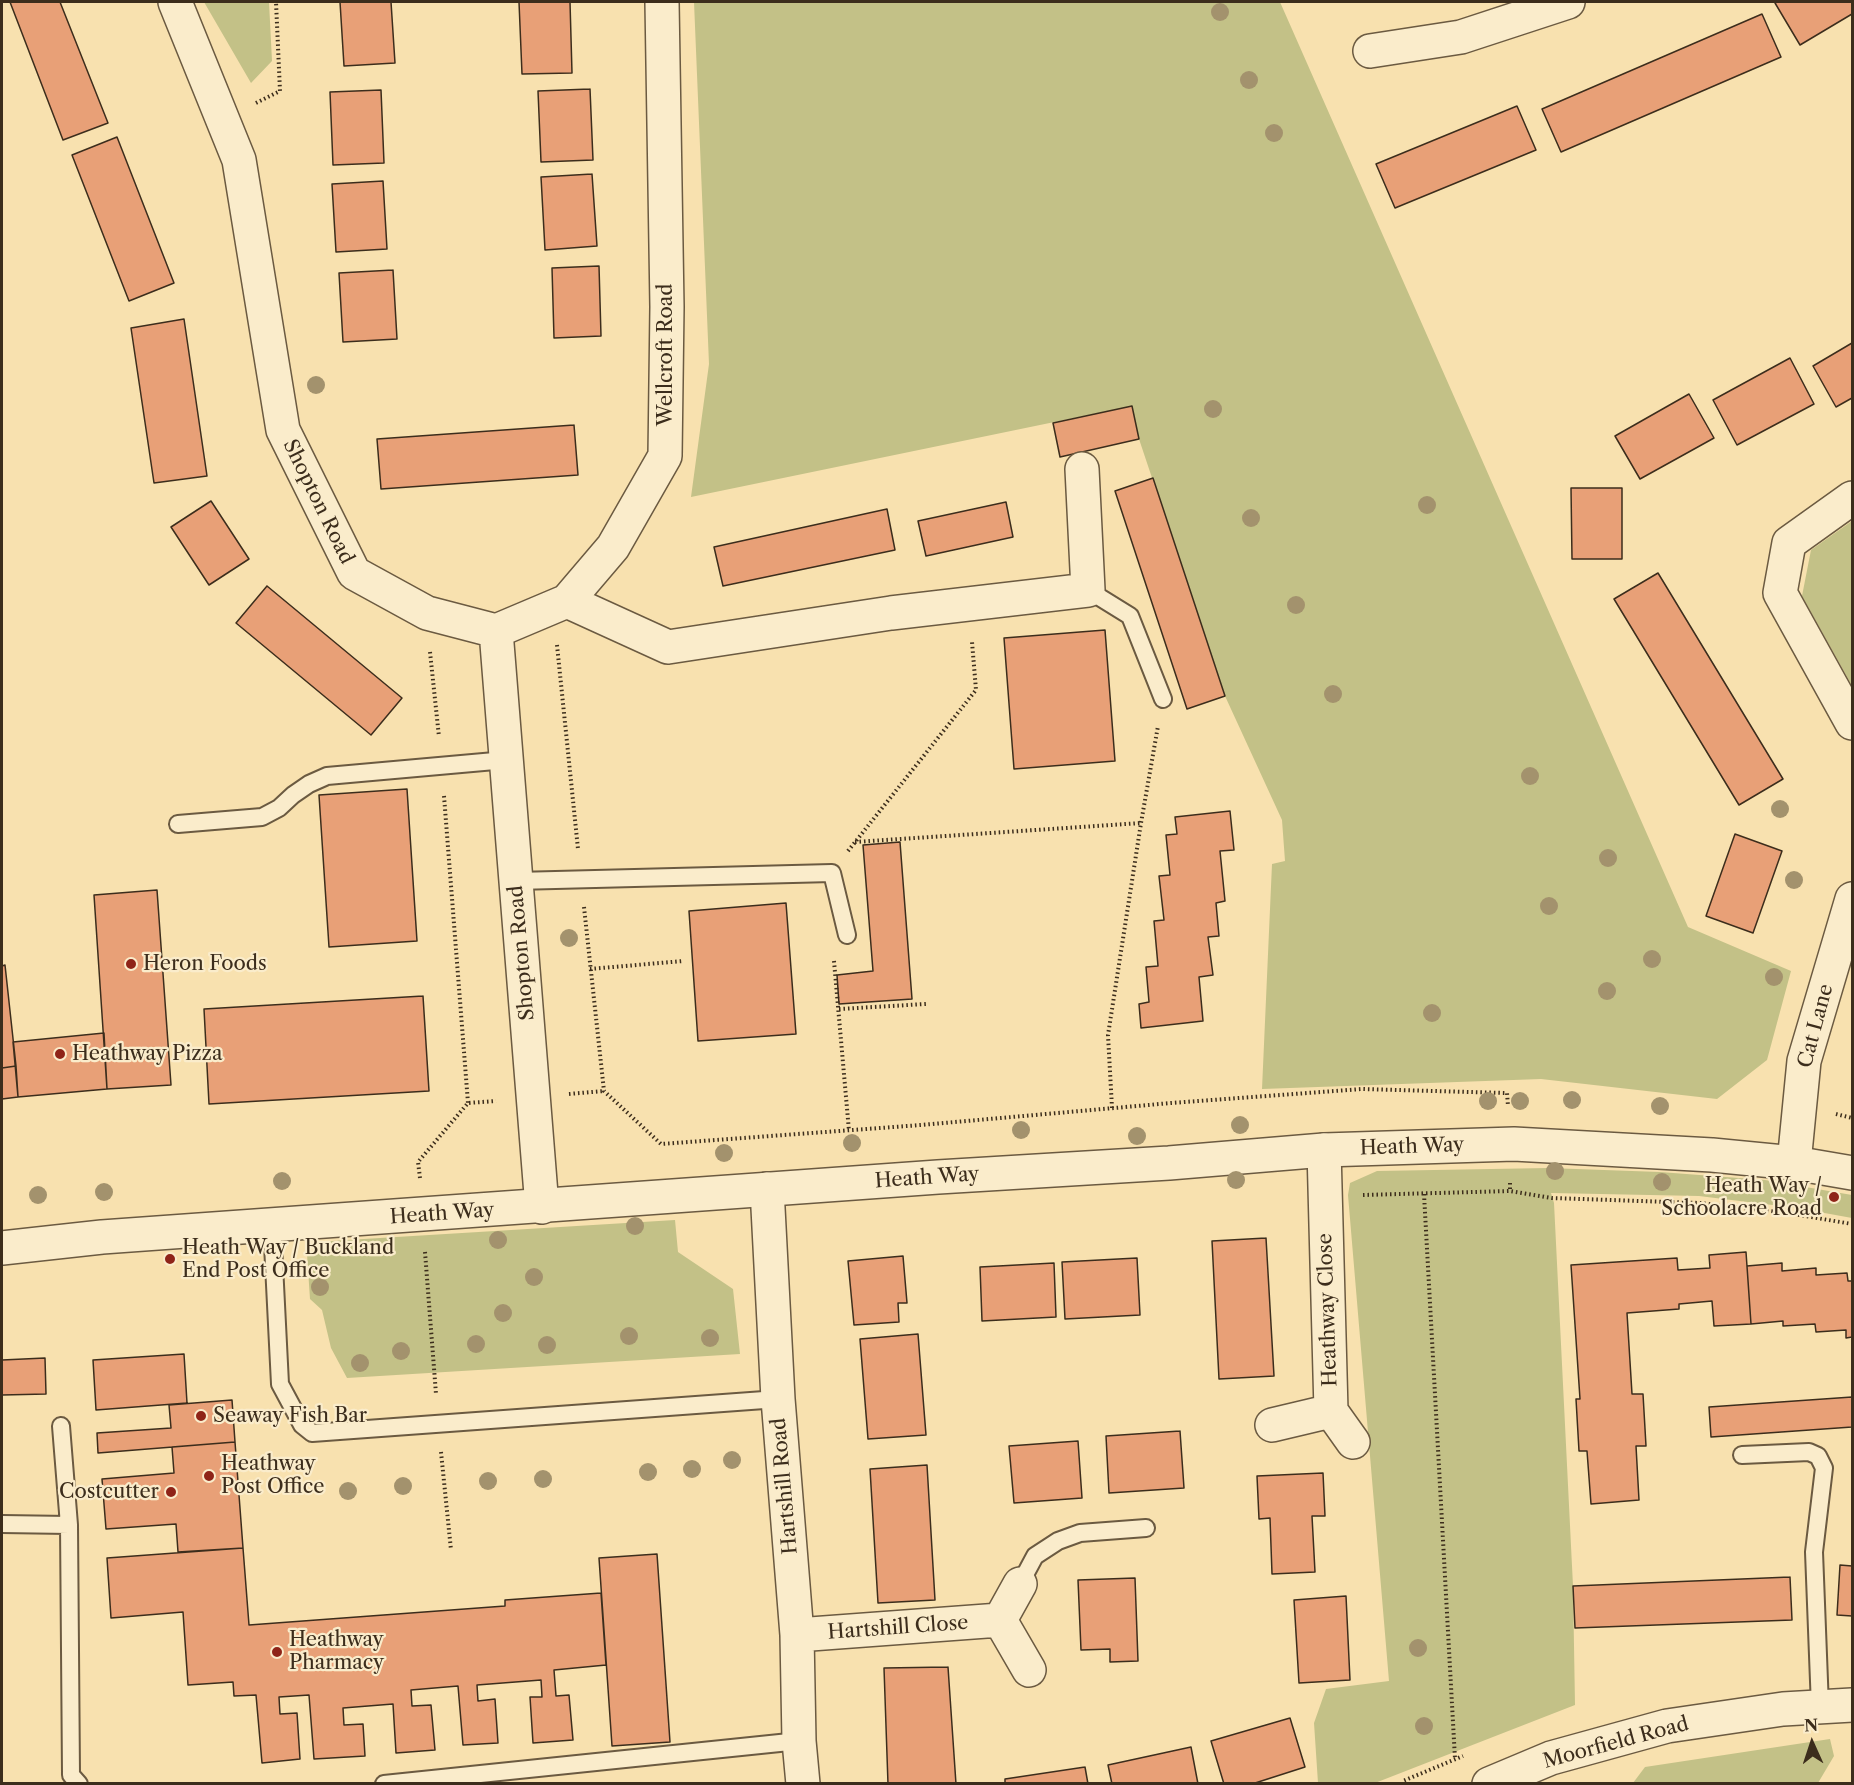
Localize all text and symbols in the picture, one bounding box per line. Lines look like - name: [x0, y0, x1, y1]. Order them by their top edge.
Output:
- street label: Wellcroft Road: [654, 284, 678, 426]
- street label: Shopton Road: [277, 436, 359, 568]
- street label: Shopton Road: [504, 884, 540, 1022]
- place label: Heron Foods: [143, 952, 267, 976]
- marker: Heron Foods: [124, 957, 138, 971]
- street label: Cat Lane: [1793, 981, 1839, 1071]
- place label: Heathway Pizza: [72, 1042, 222, 1066]
- marker: Heathway Pizza: [53, 1047, 67, 1061]
- street label: Heath Way: [1359, 1133, 1465, 1161]
- street label: Heath Way: [874, 1162, 980, 1194]
- place label: Heath Way / Schoolacre Road: [1661, 1174, 1822, 1221]
- marker: Heath Way / Schoolacre Road: [1827, 1190, 1841, 1204]
- street label: Heath Way: [389, 1198, 495, 1230]
- street label: Heathway Close: [1313, 1233, 1343, 1387]
- place label: Heath Way / Buckland End Post Office: [182, 1236, 394, 1283]
- marker: Heath Way / Buckland End Post Office: [163, 1252, 177, 1266]
- place label: Seaway Fish Bar: [213, 1404, 367, 1428]
- marker: Seaway Fish Bar: [194, 1409, 208, 1423]
- street label: Hartshill Road: [767, 1417, 803, 1555]
- place label: Heathway Post Office: [221, 1452, 325, 1499]
- marker: Heathway Post Office: [202, 1469, 216, 1483]
- place label: Costcutter: [59, 1480, 159, 1504]
- marker: Costcutter: [164, 1485, 178, 1499]
- street label: Hartshill Close: [827, 1611, 969, 1645]
- place label: Heathway Pharmacy: [289, 1628, 384, 1675]
- marker: Heathway Pharmacy: [270, 1645, 284, 1659]
- street label: Moorfield Road: [1541, 1712, 1691, 1774]
- north arrow: [1782, 1713, 1842, 1773]
- text: N: [1804, 1715, 1819, 1735]

